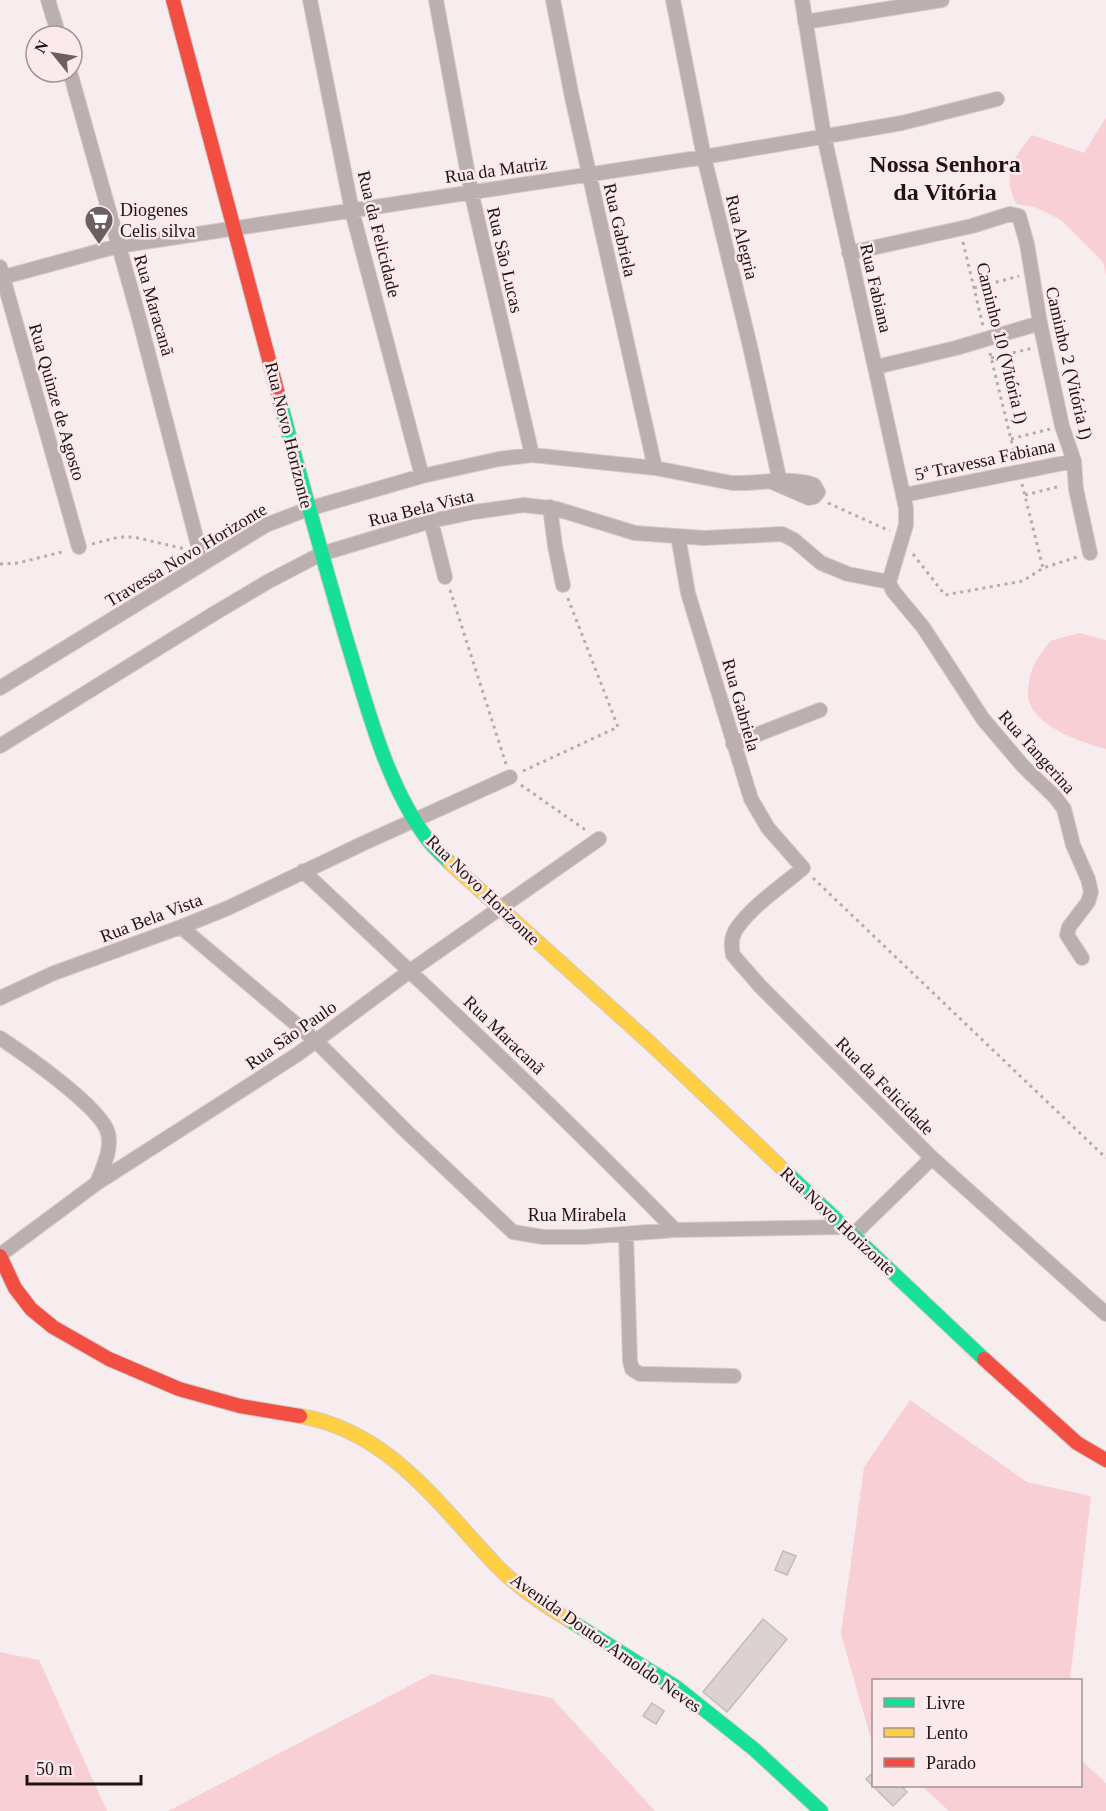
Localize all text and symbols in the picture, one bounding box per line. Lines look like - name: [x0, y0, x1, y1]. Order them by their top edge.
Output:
- north arrow: [24, 24, 84, 84]
- text: N: [31, 37, 52, 56]
- district label: Nossa Senhora da Vitória: [869, 151, 1021, 205]
- street label: Rua da Matriz: [444, 153, 548, 187]
- street label: Rua da Felicidade: [354, 169, 404, 299]
- street label: Rua Gabriela: [600, 181, 640, 279]
- street label: Rua Alegria: [722, 193, 762, 281]
- place label: Diogenes Celis silva: [120, 200, 196, 241]
- supermarket icon: Diogenes Celis silva: [83, 204, 115, 246]
- street label: Rua São Lucas: [483, 205, 527, 315]
- street label: Rua Fabiana: [856, 242, 896, 334]
- street label: Rua Maracanã: [130, 252, 178, 358]
- street label: Caminho 10 (Vitória I): [971, 260, 1032, 426]
- street label: Caminho 2 (Vitória I): [1041, 285, 1096, 442]
- street label: Rua Quinze de Agosto: [25, 321, 89, 483]
- street label: Rua Novo Horizonte: [261, 360, 317, 510]
- street label: 5ª Travessa Fabiana: [913, 435, 1057, 485]
- street label: Rua Bela Vista: [366, 485, 476, 531]
- street label: Travessa Novo Horizonte: [102, 499, 270, 611]
- street label: Rua Gabriela: [718, 656, 764, 754]
- street label: Rua Tangerina: [994, 706, 1080, 798]
- street label: Rua Novo Horizonte: [422, 831, 544, 949]
- street label: Rua Bela Vista: [97, 889, 205, 947]
- street label: Rua Maracanã: [459, 992, 549, 1078]
- street label: Rua São Paulo: [242, 996, 340, 1074]
- street label: Rua da Felicidade: [832, 1033, 938, 1139]
- street label: Rua Novo Horizonte: [776, 1163, 900, 1279]
- street label: Rua Mirabela: [528, 1205, 626, 1225]
- street label: Avenida Doutor Arnoldo Neves: [507, 1569, 705, 1717]
- legend: [872, 1679, 1082, 1787]
- text: Livre: [926, 1693, 965, 1713]
- text: Lento: [926, 1723, 968, 1743]
- scale bar: [27, 1748, 141, 1786]
- text: Parado: [926, 1753, 976, 1773]
- text: 50 m: [36, 1759, 73, 1779]

